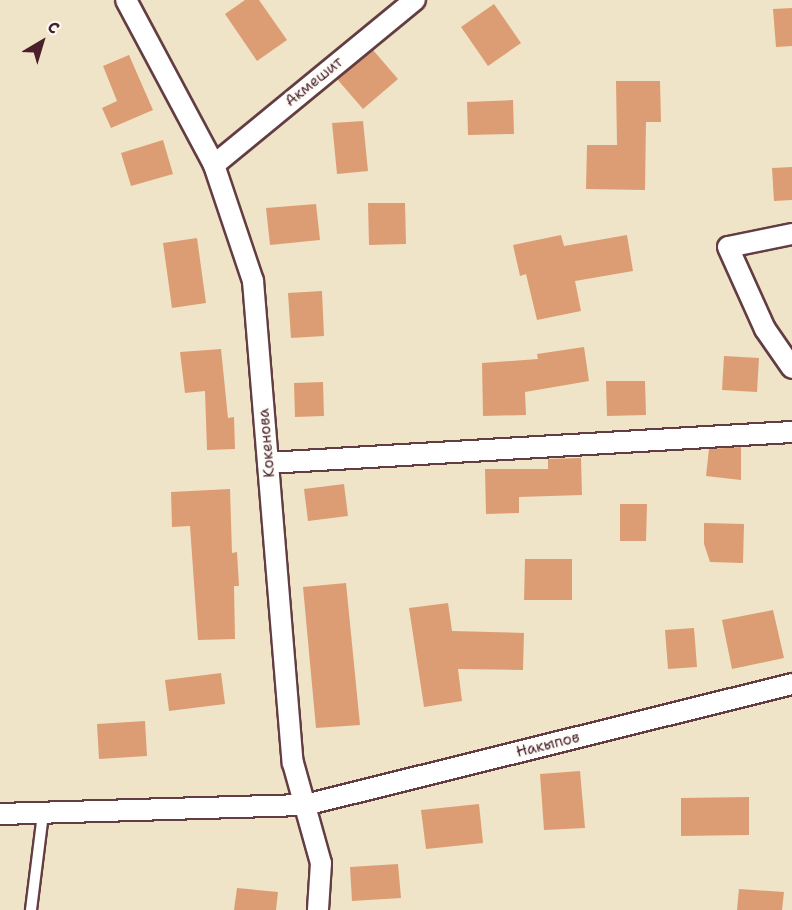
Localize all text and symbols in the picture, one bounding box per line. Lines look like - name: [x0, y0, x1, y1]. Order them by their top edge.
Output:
- north arrow: [12, 12, 72, 72]
- text: С: [43, 16, 64, 39]
- street label: Акмешит: [282, 53, 346, 111]
- street label: Кокенова: [255, 408, 279, 478]
- street label: Накыпов: [514, 728, 582, 762]

